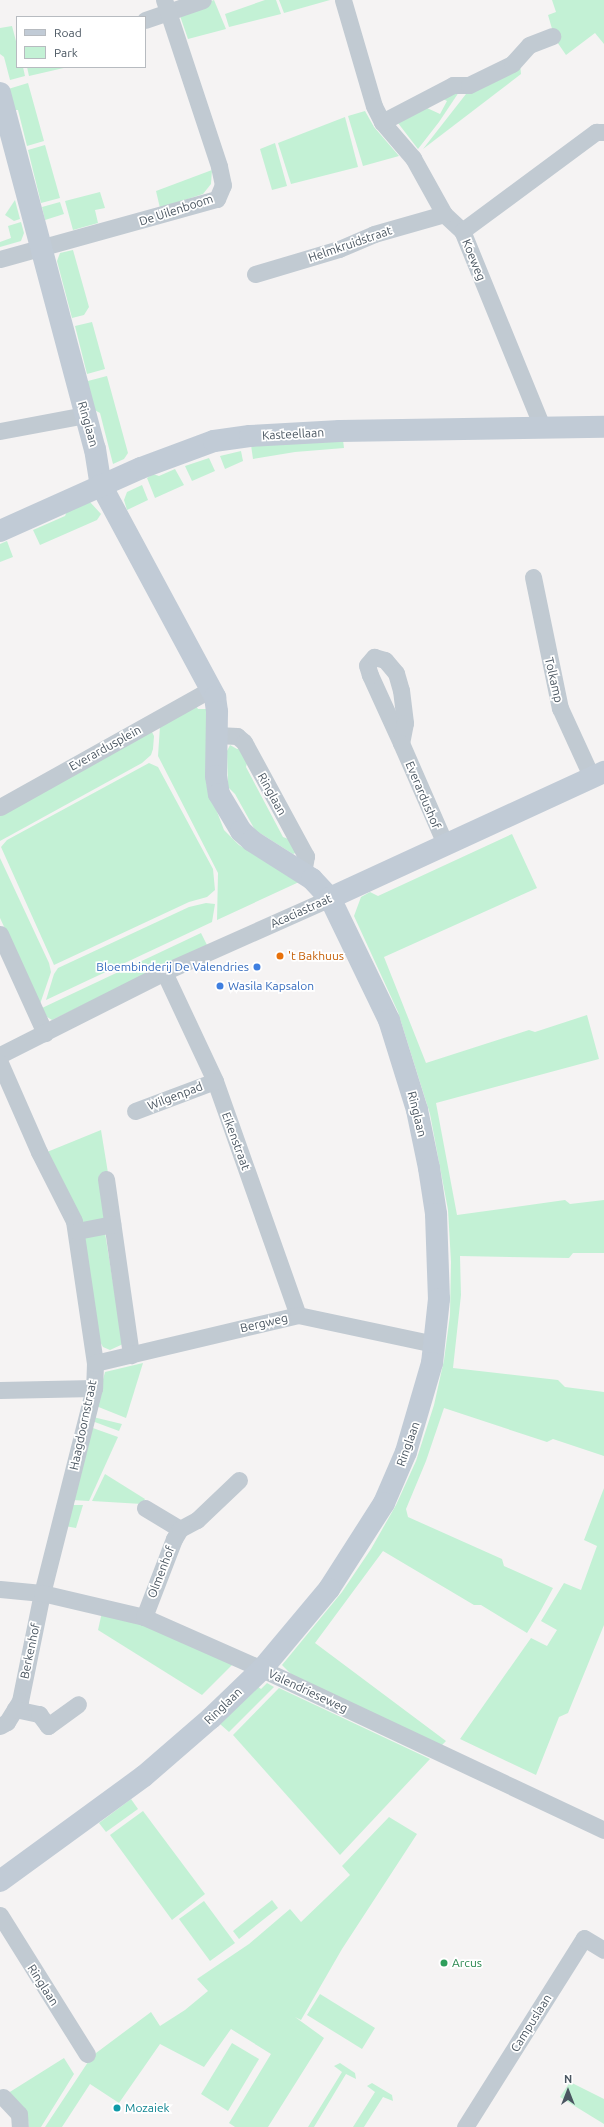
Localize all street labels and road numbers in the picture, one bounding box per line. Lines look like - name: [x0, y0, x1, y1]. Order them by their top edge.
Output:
- street label: De Uilenboom: [137, 191, 215, 229]
- street label: Helmkruidstraat: [306, 223, 394, 265]
- street label: Koeweg: [459, 237, 489, 283]
- street label: Ringlaan: [75, 400, 101, 448]
- street label: Kasteellaan: [262, 425, 324, 443]
- street label: Tolkamp: [542, 656, 566, 704]
- street label: Everardusplein: [67, 722, 143, 774]
- street label: Everardushof: [402, 759, 444, 831]
- street label: Ringlaan: [254, 770, 290, 818]
- street label: Acaciastraat: [268, 891, 334, 931]
- street label: Wilgenpad: [145, 1079, 205, 1113]
- street label: Ringlaan: [404, 1090, 430, 1138]
- street label: Eikenstraat: [219, 1110, 253, 1172]
- street label: Bergweg: [239, 1311, 289, 1335]
- street label: Haagdoornstraat: [66, 1379, 100, 1471]
- street label: Ringlaan: [393, 1420, 423, 1468]
- street label: Olmenhof: [144, 1544, 178, 1600]
- street label: Berkenhof: [17, 1622, 43, 1680]
- street label: Valendrieseweg: [266, 1666, 350, 1716]
- street label: Ringlaan: [201, 1685, 245, 1727]
- street label: Ringlaan: [24, 1962, 62, 2008]
- street label: Campuslaan: [508, 1991, 554, 2055]

